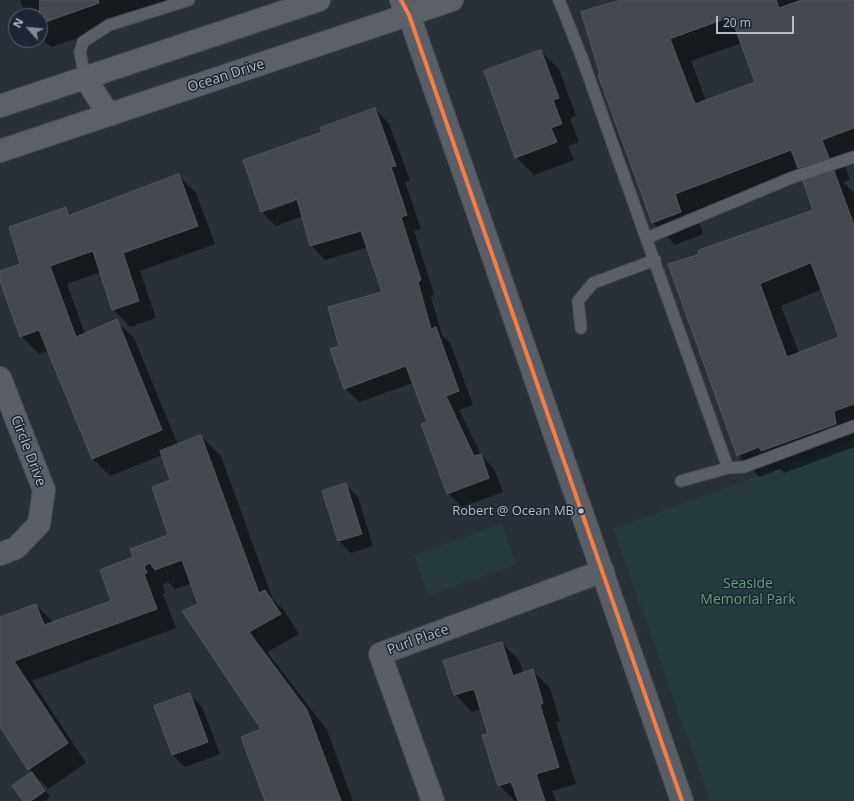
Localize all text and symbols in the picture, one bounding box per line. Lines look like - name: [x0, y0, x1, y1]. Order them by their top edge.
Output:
- north arrow: [8, 8, 48, 48]
- scale bar: [718, 8, 796, 34]
- text: 20 m: [723, 14, 751, 31]
- text: N: [9, 15, 26, 30]
- street label: Ocean Drive: [185, 56, 267, 96]
- street label: Circle Drive: [7, 413, 49, 489]
- place label: Robert @ Ocean MB: [452, 503, 574, 519]
- marker: Robert @ Ocean MB: [576, 506, 586, 516]
- park label: Seaside Memorial Park: [700, 576, 796, 608]
- street label: Purl Place: [385, 621, 451, 659]

